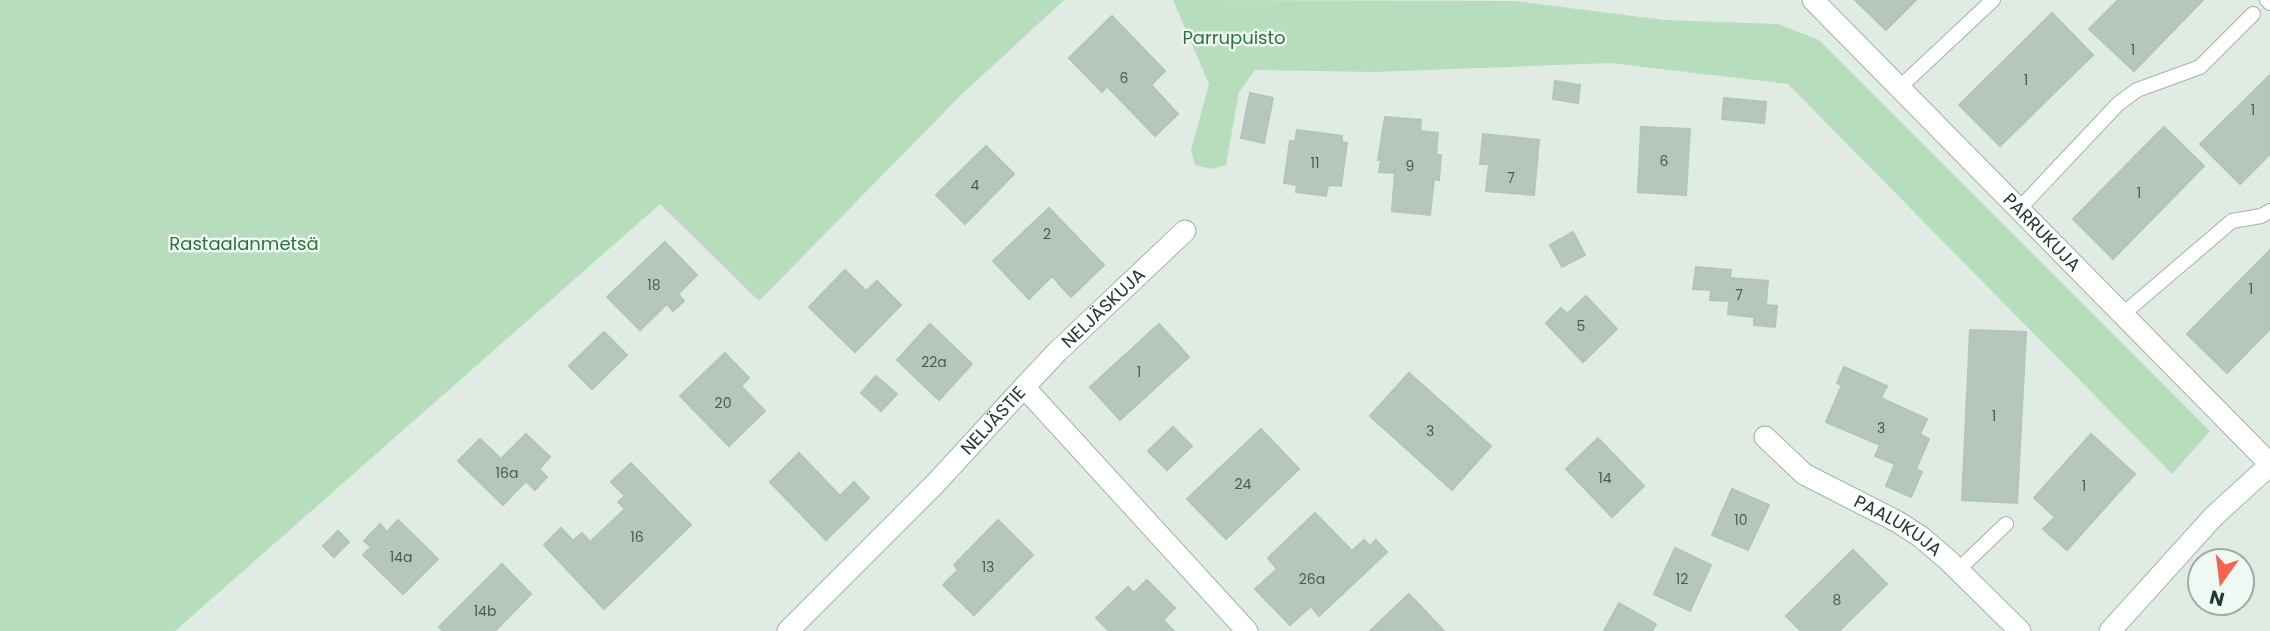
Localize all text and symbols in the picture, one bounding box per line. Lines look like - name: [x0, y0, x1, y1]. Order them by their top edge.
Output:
- park label: Parrupuisto: [1182, 25, 1286, 50]
- house number: 1: [2131, 40, 2135, 60]
- house number: 6: [1120, 68, 1129, 88]
- house number: 1: [2024, 70, 2028, 90]
- house number: 1: [2251, 100, 2255, 120]
- house number: 6: [1660, 151, 1669, 171]
- house number: 11: [1311, 153, 1319, 173]
- house number: 9: [1406, 156, 1414, 176]
- house number: 7: [1507, 168, 1515, 188]
- house number: 4: [971, 175, 980, 195]
- house number: 1: [2137, 183, 2141, 203]
- street label: PARRUKUJA: [1998, 187, 2087, 277]
- house number: 2: [1043, 224, 1051, 244]
- park label: Rastaalanmetsä: [169, 231, 319, 256]
- street label: NELJÄSKUJA: [1056, 262, 1150, 353]
- house number: 18: [647, 275, 661, 295]
- house number: 1: [2249, 279, 2253, 299]
- house number: 7: [1735, 285, 1743, 305]
- house number: 5: [1577, 316, 1585, 336]
- house number: 22a: [921, 352, 947, 372]
- house number: 1: [1137, 362, 1141, 382]
- street label: NELJÄSTIE: [955, 380, 1031, 460]
- house number: 20: [715, 393, 731, 413]
- house number: 1: [1992, 406, 1996, 426]
- house number: 3: [1877, 418, 1885, 438]
- house number: 3: [1426, 421, 1434, 441]
- house number: 16a: [496, 463, 518, 483]
- house number: 14: [1598, 468, 1612, 488]
- house number: 24: [1235, 474, 1252, 494]
- house number: 1: [2082, 476, 2086, 496]
- street label: PAALUKUJA: [1850, 489, 1948, 562]
- house number: 10: [1734, 510, 1748, 530]
- house number: 16: [630, 527, 644, 547]
- house number: 14a: [390, 547, 412, 567]
- north arrow: [2186, 547, 2256, 617]
- house number: 13: [982, 557, 994, 577]
- house number: 26a: [1299, 569, 1325, 589]
- house number: 12: [1676, 569, 1688, 589]
- text: N: [2207, 583, 2227, 613]
- house number: 8: [1833, 590, 1842, 610]
- house number: 14b: [474, 601, 496, 621]

